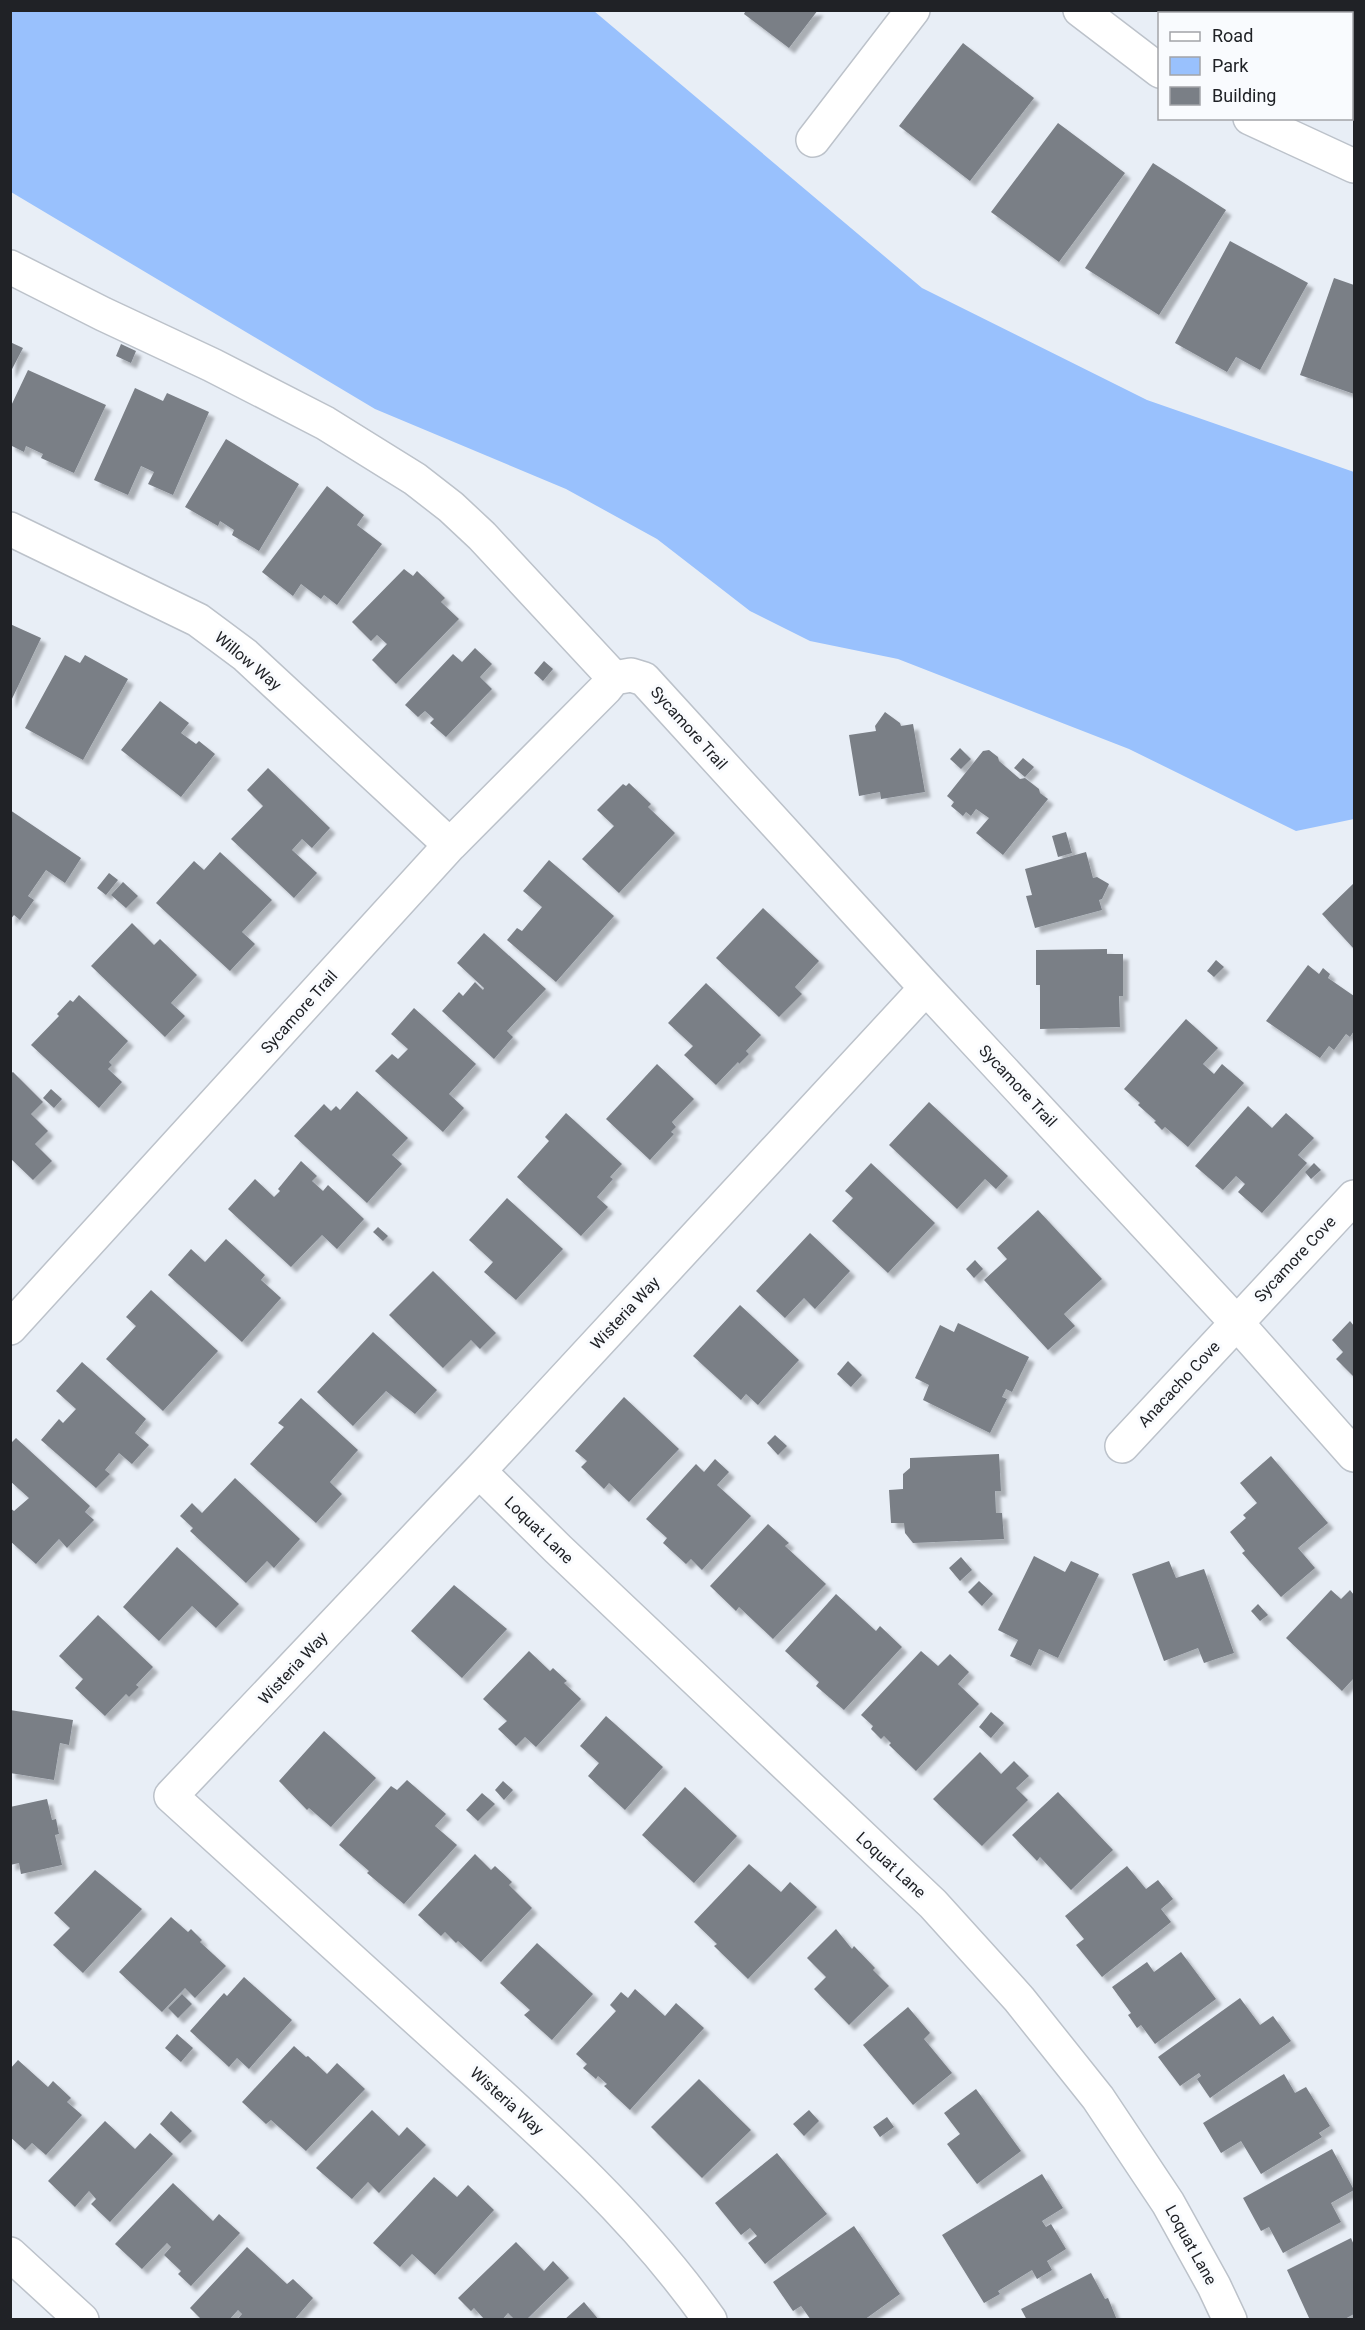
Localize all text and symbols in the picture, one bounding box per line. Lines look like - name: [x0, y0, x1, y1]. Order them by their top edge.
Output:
- legend: [1158, 12, 1353, 120]
- text: Road: [1212, 25, 1253, 46]
- text: Park: [1212, 55, 1249, 76]
- text: Building: [1212, 85, 1276, 106]
- street label: Willow Way: [211, 628, 285, 695]
- street label: Sycamore Trail: [647, 683, 731, 773]
- street label: Sycamore Trail: [257, 967, 341, 1057]
- street label: Sycamore Trail: [975, 1041, 1061, 1131]
- street label: Sycamore Cove: [1250, 1212, 1340, 1306]
- street label: Wisteria Way: [587, 1273, 664, 1353]
- street label: Anacacho Cove: [1134, 1337, 1224, 1431]
- street label: Loquat Lane: [501, 1493, 577, 1567]
- street label: Wisteria Way: [255, 1628, 332, 1708]
- street label: Loquat Lane: [852, 1828, 930, 1902]
- street label: Wisteria Way: [466, 2063, 548, 2139]
- street label: Loquat Lane: [1161, 2202, 1221, 2288]

